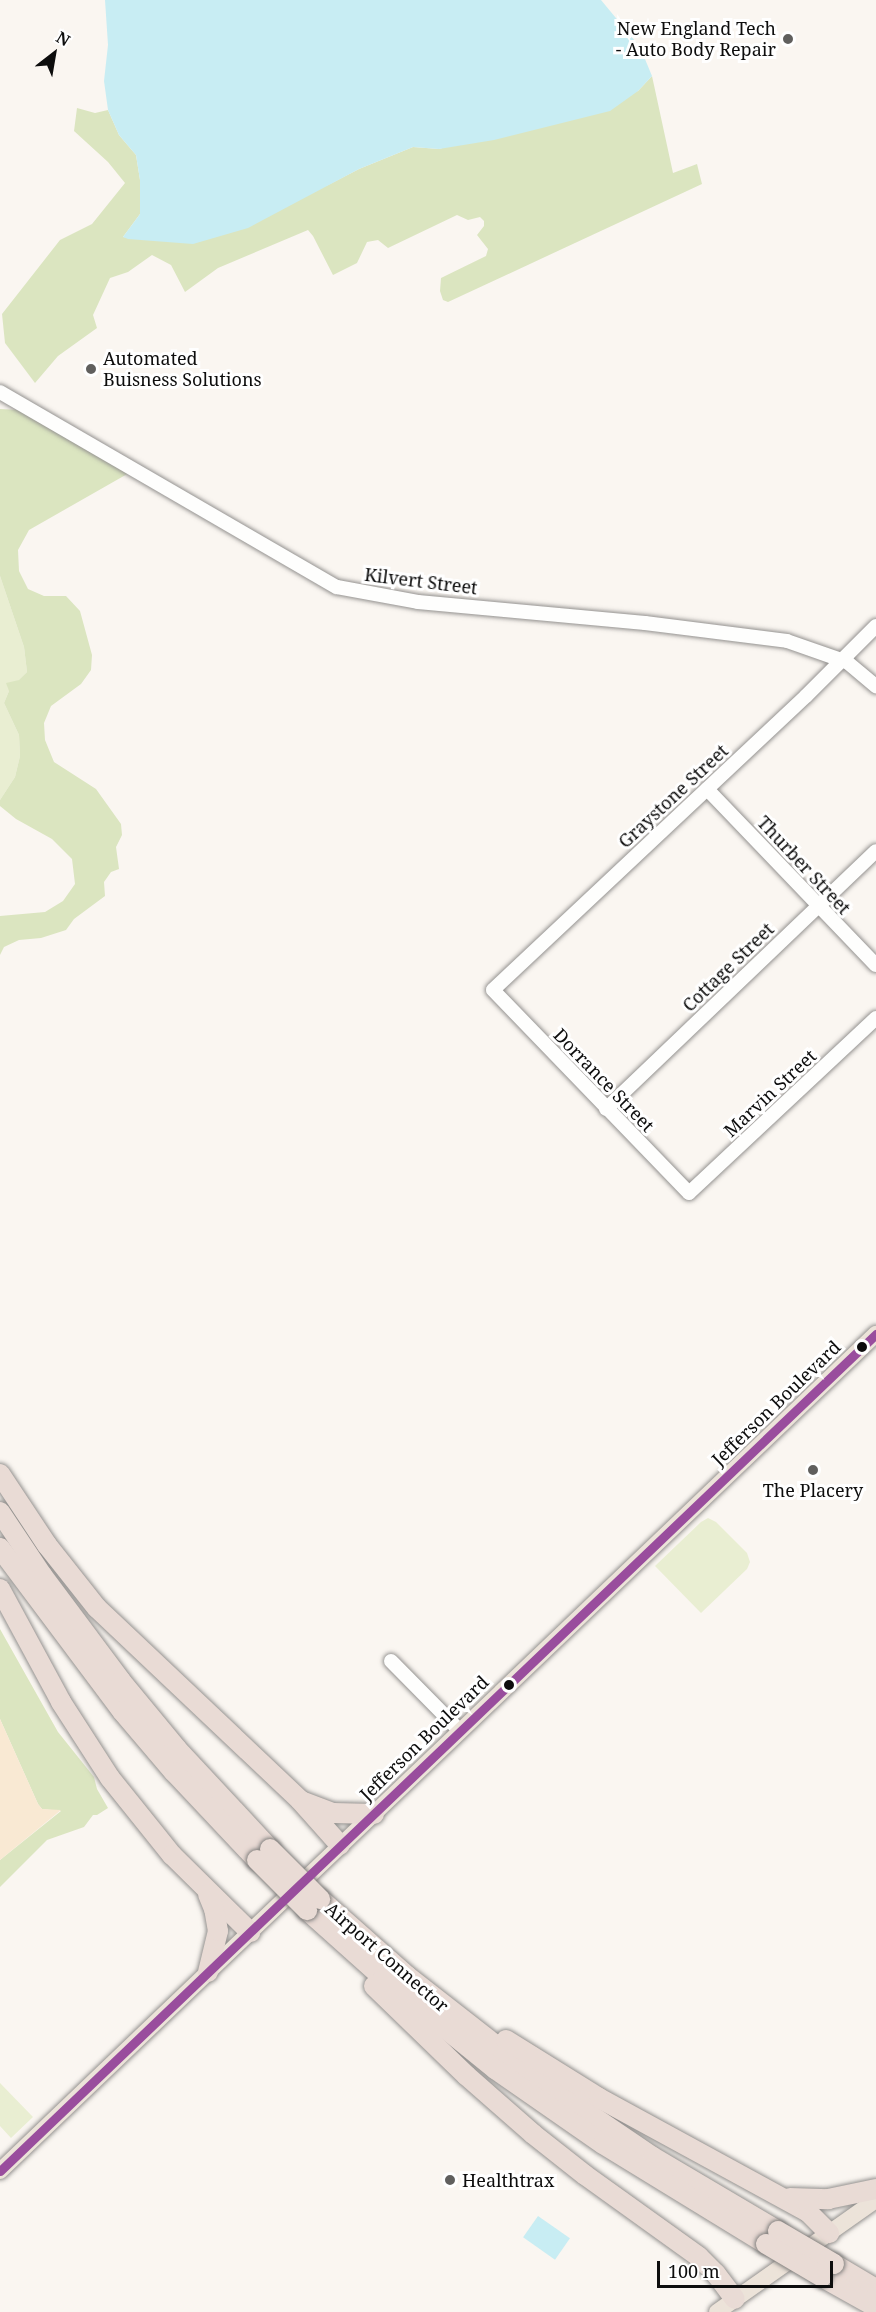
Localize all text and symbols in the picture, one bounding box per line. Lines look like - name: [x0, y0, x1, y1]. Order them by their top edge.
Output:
- place label: New England Tech - Auto Body Repair: [616, 18, 776, 60]
- north arrow: [24, 24, 84, 84]
- text: N: [52, 26, 74, 51]
- marker: New England Tech - Auto Body Repair: [781, 32, 795, 46]
- place label: Automated Buisness Solutions: [103, 348, 262, 391]
- marker: Automated Buisness Solutions: [84, 362, 98, 376]
- street label: Kilvert Street: [363, 563, 479, 599]
- street label: Graystone Street: [614, 740, 732, 852]
- street label: Thurber Street: [753, 811, 855, 919]
- street label: Cottage Street: [678, 918, 778, 1016]
- street label: Dorrance Street: [549, 1024, 659, 1136]
- street label: Marvin Street: [719, 1045, 821, 1141]
- street label: Jefferson Boulevard: [707, 1336, 845, 1470]
- unlabelled marker: [856, 1341, 868, 1353]
- marker: The Placery: [806, 1463, 820, 1477]
- place label: The Placery: [763, 1479, 863, 1501]
- street label: Jefferson Boulevard: [355, 1671, 493, 1805]
- unlabelled marker: [503, 1679, 515, 1691]
- street label: Airport Connector: [321, 1898, 453, 2016]
- place label: Healthtrax: [462, 2169, 554, 2191]
- marker: Healthtrax: [443, 2173, 457, 2187]
- scale bar: [660, 2249, 836, 2287]
- text: 100 m: [668, 2259, 720, 2283]

